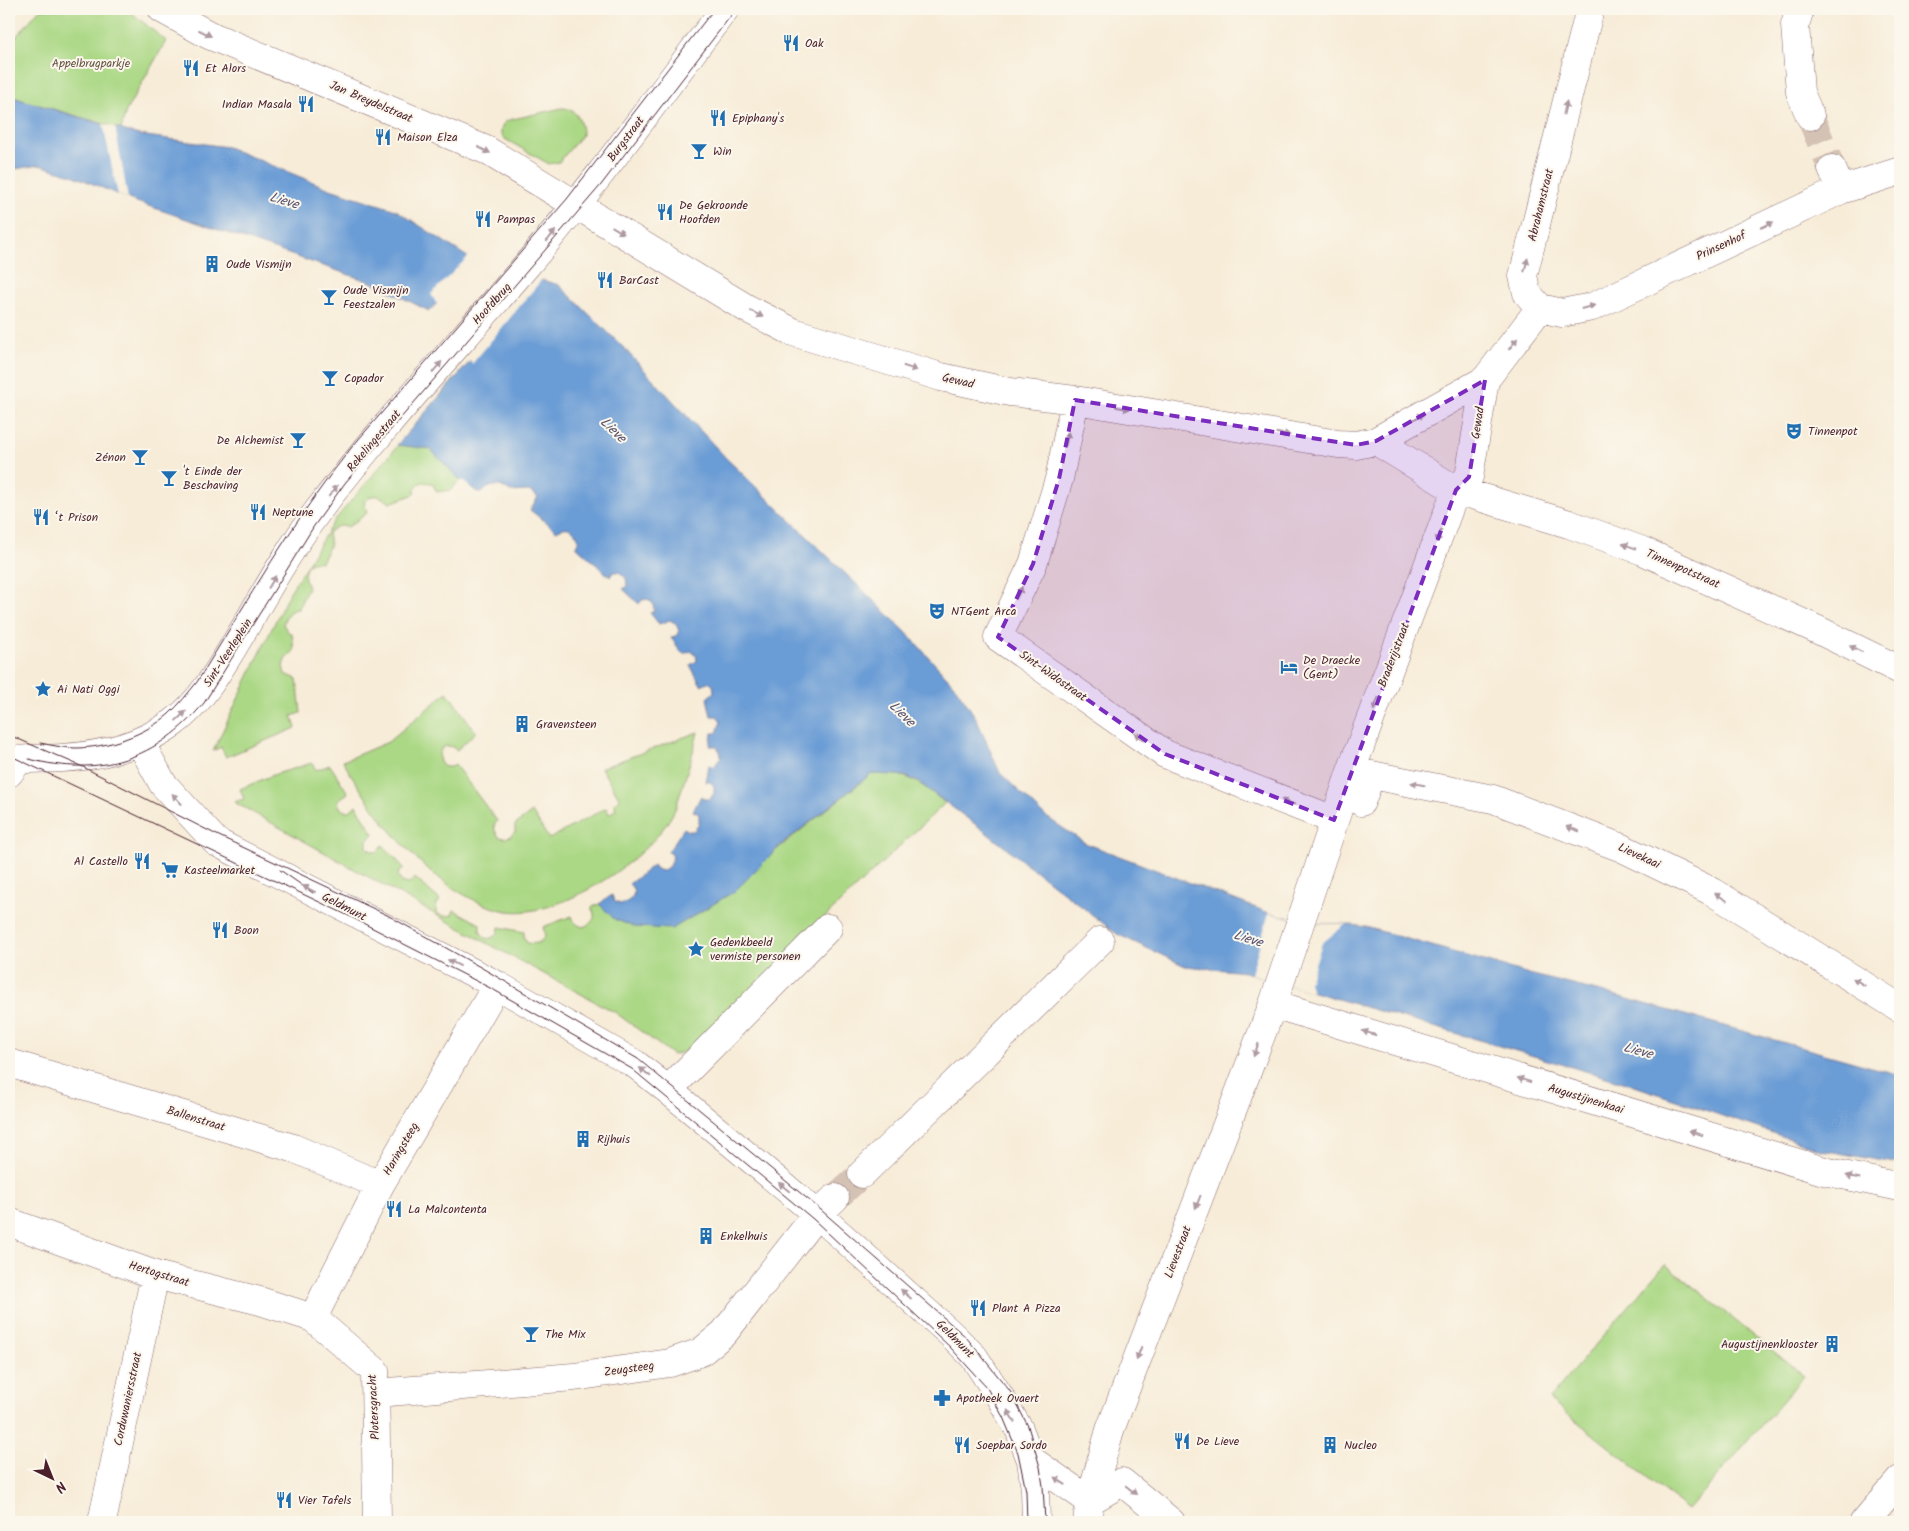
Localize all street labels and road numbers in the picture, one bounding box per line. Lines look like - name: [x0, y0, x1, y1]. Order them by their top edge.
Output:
- street label: Jan Breydelstraat: [326, 76, 416, 128]
- street label: Burgstraat: [603, 112, 650, 166]
- street label: Abrahamstraat: [1523, 166, 1559, 243]
- street label: Prinsenhof: [1693, 226, 1750, 266]
- street label: Hoofdbrug: [468, 278, 516, 329]
- street label: Gewad: [940, 368, 977, 394]
- street label: Rekelingestraat: [342, 405, 406, 476]
- street label: Gewad: [1466, 405, 1490, 441]
- street label: Tinnenpotstraat: [1643, 544, 1723, 594]
- street label: Sint-Veerleplein: [199, 615, 257, 691]
- street label: Braderijstraat: [1373, 619, 1415, 690]
- street label: Sint-Widostraat: [1015, 646, 1091, 707]
- street label: Lievekaai: [1615, 838, 1664, 875]
- street label: Geldmunt: [318, 888, 370, 927]
- street label: Augustijnenkaai: [1546, 1078, 1627, 1120]
- street label: Ballenstraat: [164, 1101, 228, 1137]
- street label: Haringsteeg: [378, 1119, 424, 1179]
- street label: Lievestraat: [1159, 1223, 1197, 1281]
- street label: Hertogstraat: [126, 1256, 192, 1292]
- street label: Geldmunt: [931, 1315, 979, 1363]
- street label: Corduwaniersstraat: [109, 1350, 147, 1448]
- street label: Zeugsteeg: [603, 1356, 656, 1382]
- street label: Plotersgracht: [363, 1373, 385, 1440]

